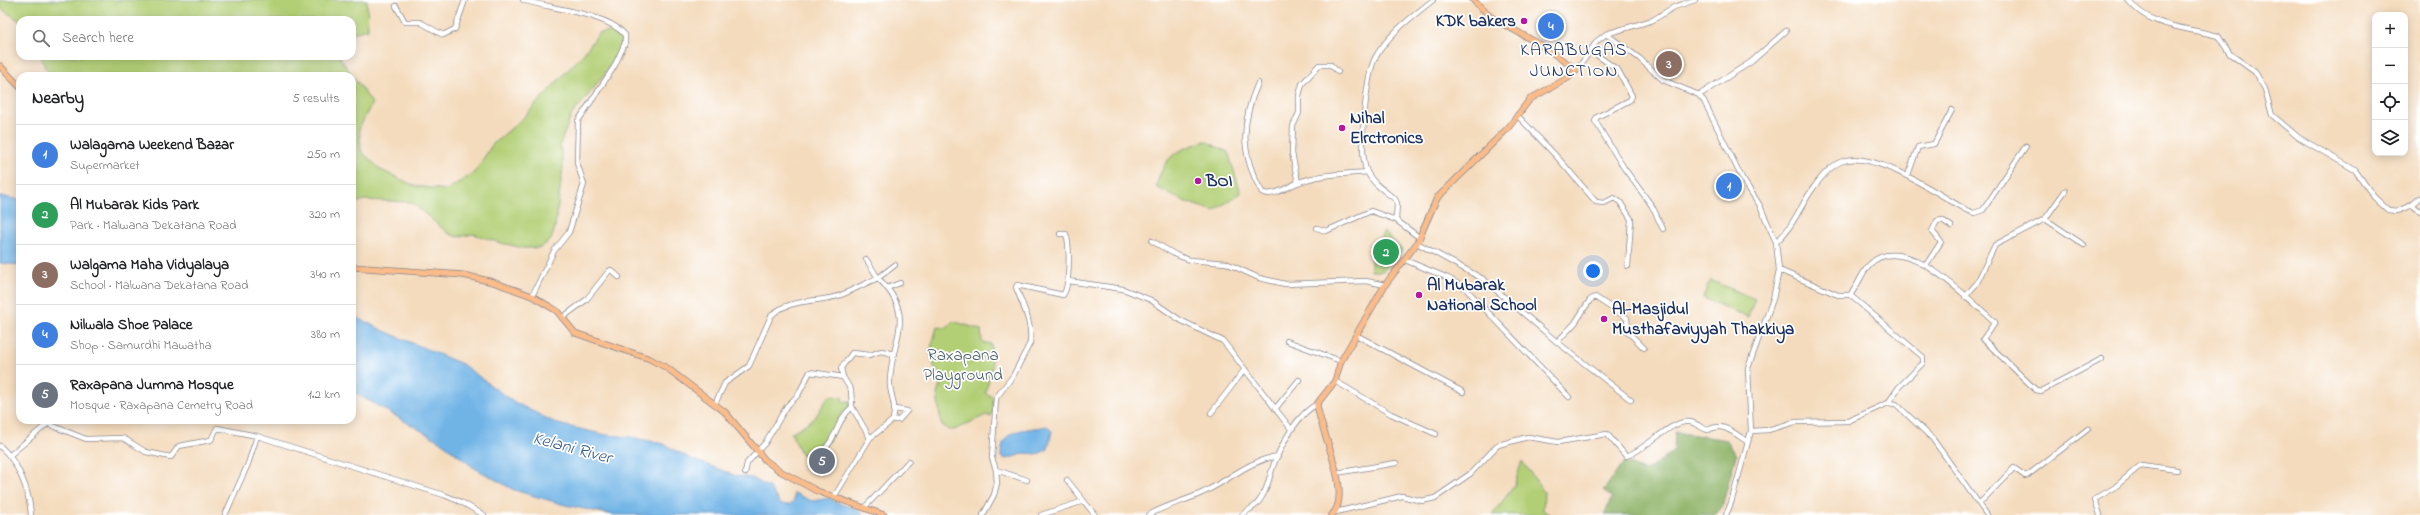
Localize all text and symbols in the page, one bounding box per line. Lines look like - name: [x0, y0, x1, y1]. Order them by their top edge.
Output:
- place label: KDK bakers: [1436, 9, 1516, 34]
- pin: 4: [1538, 11, 1564, 41]
- map controls: [2372, 12, 2408, 156]
- button: +: [2372, 12, 2408, 48]
- search box: [16, 16, 356, 60]
- marker: KDK bakers: [1519, 16, 1529, 26]
- icon: search: [30, 27, 52, 49]
- text: Search here: [62, 27, 134, 49]
- district label: KARABUGAS JUNCTION: [1520, 38, 1628, 85]
- button: −: [2372, 48, 2408, 84]
- pin: 3: [1656, 49, 1682, 79]
- button: locate: [2372, 84, 2408, 120]
- text: Nearby: [32, 86, 84, 111]
- text: 5 results: [292, 89, 340, 108]
- place label: Nihal Elrctronics: [1350, 106, 1424, 151]
- button: layers: [2372, 120, 2408, 156]
- marker: Nihal Elrctronics: [1337, 123, 1347, 133]
- text: Walagama Weekend Bazar: [70, 134, 234, 156]
- text: 1: [43, 145, 47, 164]
- text: 250 m: [307, 145, 340, 164]
- text: Supermarket: [70, 156, 140, 175]
- place label: BOI: [1205, 169, 1233, 194]
- pin: 1: [1716, 171, 1742, 201]
- marker: BOI: [1193, 176, 1203, 186]
- text: Al Mubarak Kids Park: [70, 194, 199, 216]
- text: 2: [42, 205, 48, 224]
- text: 320 m: [309, 205, 340, 224]
- text: Park · Malwana Dekatana Road: [70, 216, 237, 235]
- pin: 2: [1373, 237, 1399, 267]
- text: Walgama Maha Vidyalaya: [70, 254, 229, 276]
- your location: [1583, 261, 1603, 281]
- text: 3: [42, 265, 48, 284]
- text: 340 m: [310, 265, 340, 284]
- place label: Al Mubarak National School: [1427, 273, 1537, 318]
- text: School · Malwana Dekatana Road: [70, 276, 249, 295]
- marker: Al Mubarak National School: [1414, 290, 1424, 300]
- place label: Al-Masjidul Musthafaviyyah Thakkiya: [1612, 297, 1794, 344]
- text: Nilwala Shoe Palace: [70, 314, 193, 336]
- marker: Al-Masjidul Musthafaviyyah Thakkiya: [1599, 314, 1609, 324]
- text: 4: [42, 325, 48, 344]
- text: 380 m: [311, 325, 340, 344]
- text: Shop · Samurdhi Mawatha: [70, 336, 212, 355]
- park label: Raxapana Playground: [923, 343, 1003, 390]
- text: Raxapana Jumma Mosque: [70, 374, 234, 396]
- text: 5: [41, 385, 49, 404]
- text: 1.2 km: [308, 385, 340, 404]
- text: Mosque · Raxapana Cemetry Road: [70, 396, 253, 415]
- water label: Kelani River: [530, 426, 617, 473]
- pin: 5: [809, 446, 835, 476]

